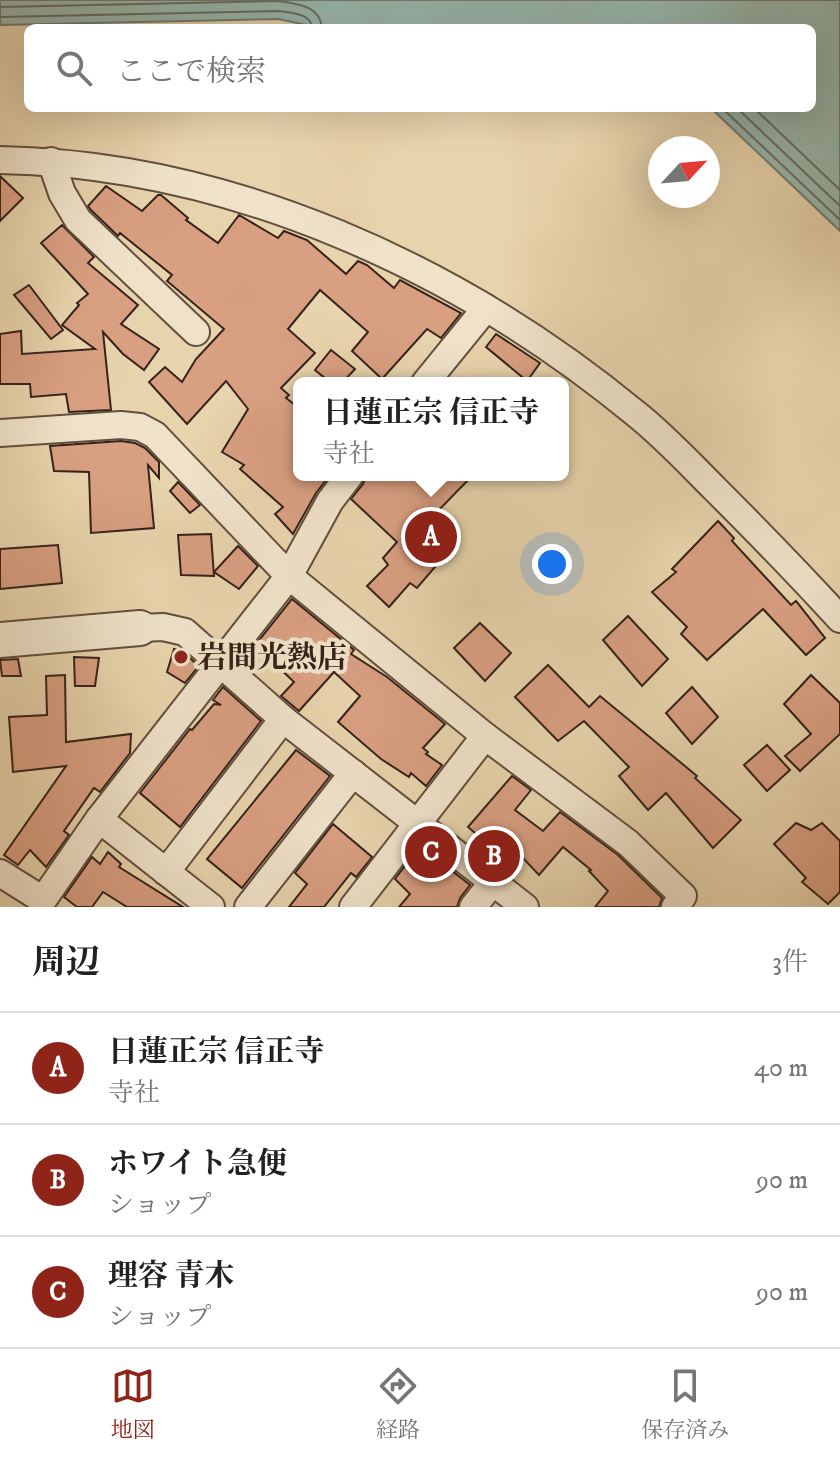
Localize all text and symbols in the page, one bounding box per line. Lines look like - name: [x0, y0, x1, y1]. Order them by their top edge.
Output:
- search box: [24, 24, 816, 112]
- icon: search: [52, 46, 96, 90]
- text: ここで検索: [116, 54, 266, 91]
- north arrow: [648, 136, 720, 208]
- popup: [293, 377, 569, 481]
- text: 日蓮正宗 信正寺: [323, 395, 539, 432]
- text: 寺社: [323, 438, 375, 471]
- pin: A: [405, 507, 457, 567]
- your location: [532, 544, 572, 584]
- place label: 岩間光熱店: [197, 640, 347, 677]
- marker: 岩間光熱店: [172, 648, 190, 666]
- pin: C: [405, 822, 457, 882]
- pin: B: [468, 826, 520, 886]
- text: 周辺: [32, 942, 100, 984]
- text: 3件: [772, 946, 808, 979]
- text: 日蓮正宗 信正寺: [108, 1034, 324, 1071]
- text: A: [50, 1052, 66, 1085]
- text: 40 m: [754, 1052, 808, 1085]
- text: 寺社: [108, 1077, 160, 1110]
- text: ホワイト急便: [108, 1146, 287, 1183]
- text: B: [50, 1164, 66, 1197]
- text: 90 m: [756, 1164, 808, 1197]
- text: ショップ: [108, 1189, 211, 1222]
- text: 理容 青木: [108, 1258, 234, 1295]
- text: C: [49, 1276, 67, 1309]
- text: 90 m: [756, 1276, 808, 1309]
- text: ショップ: [108, 1301, 211, 1334]
- tab: 地図: [111, 1364, 155, 1444]
- tab: 経路: [376, 1364, 420, 1444]
- tab: 保存済み: [641, 1364, 729, 1444]

